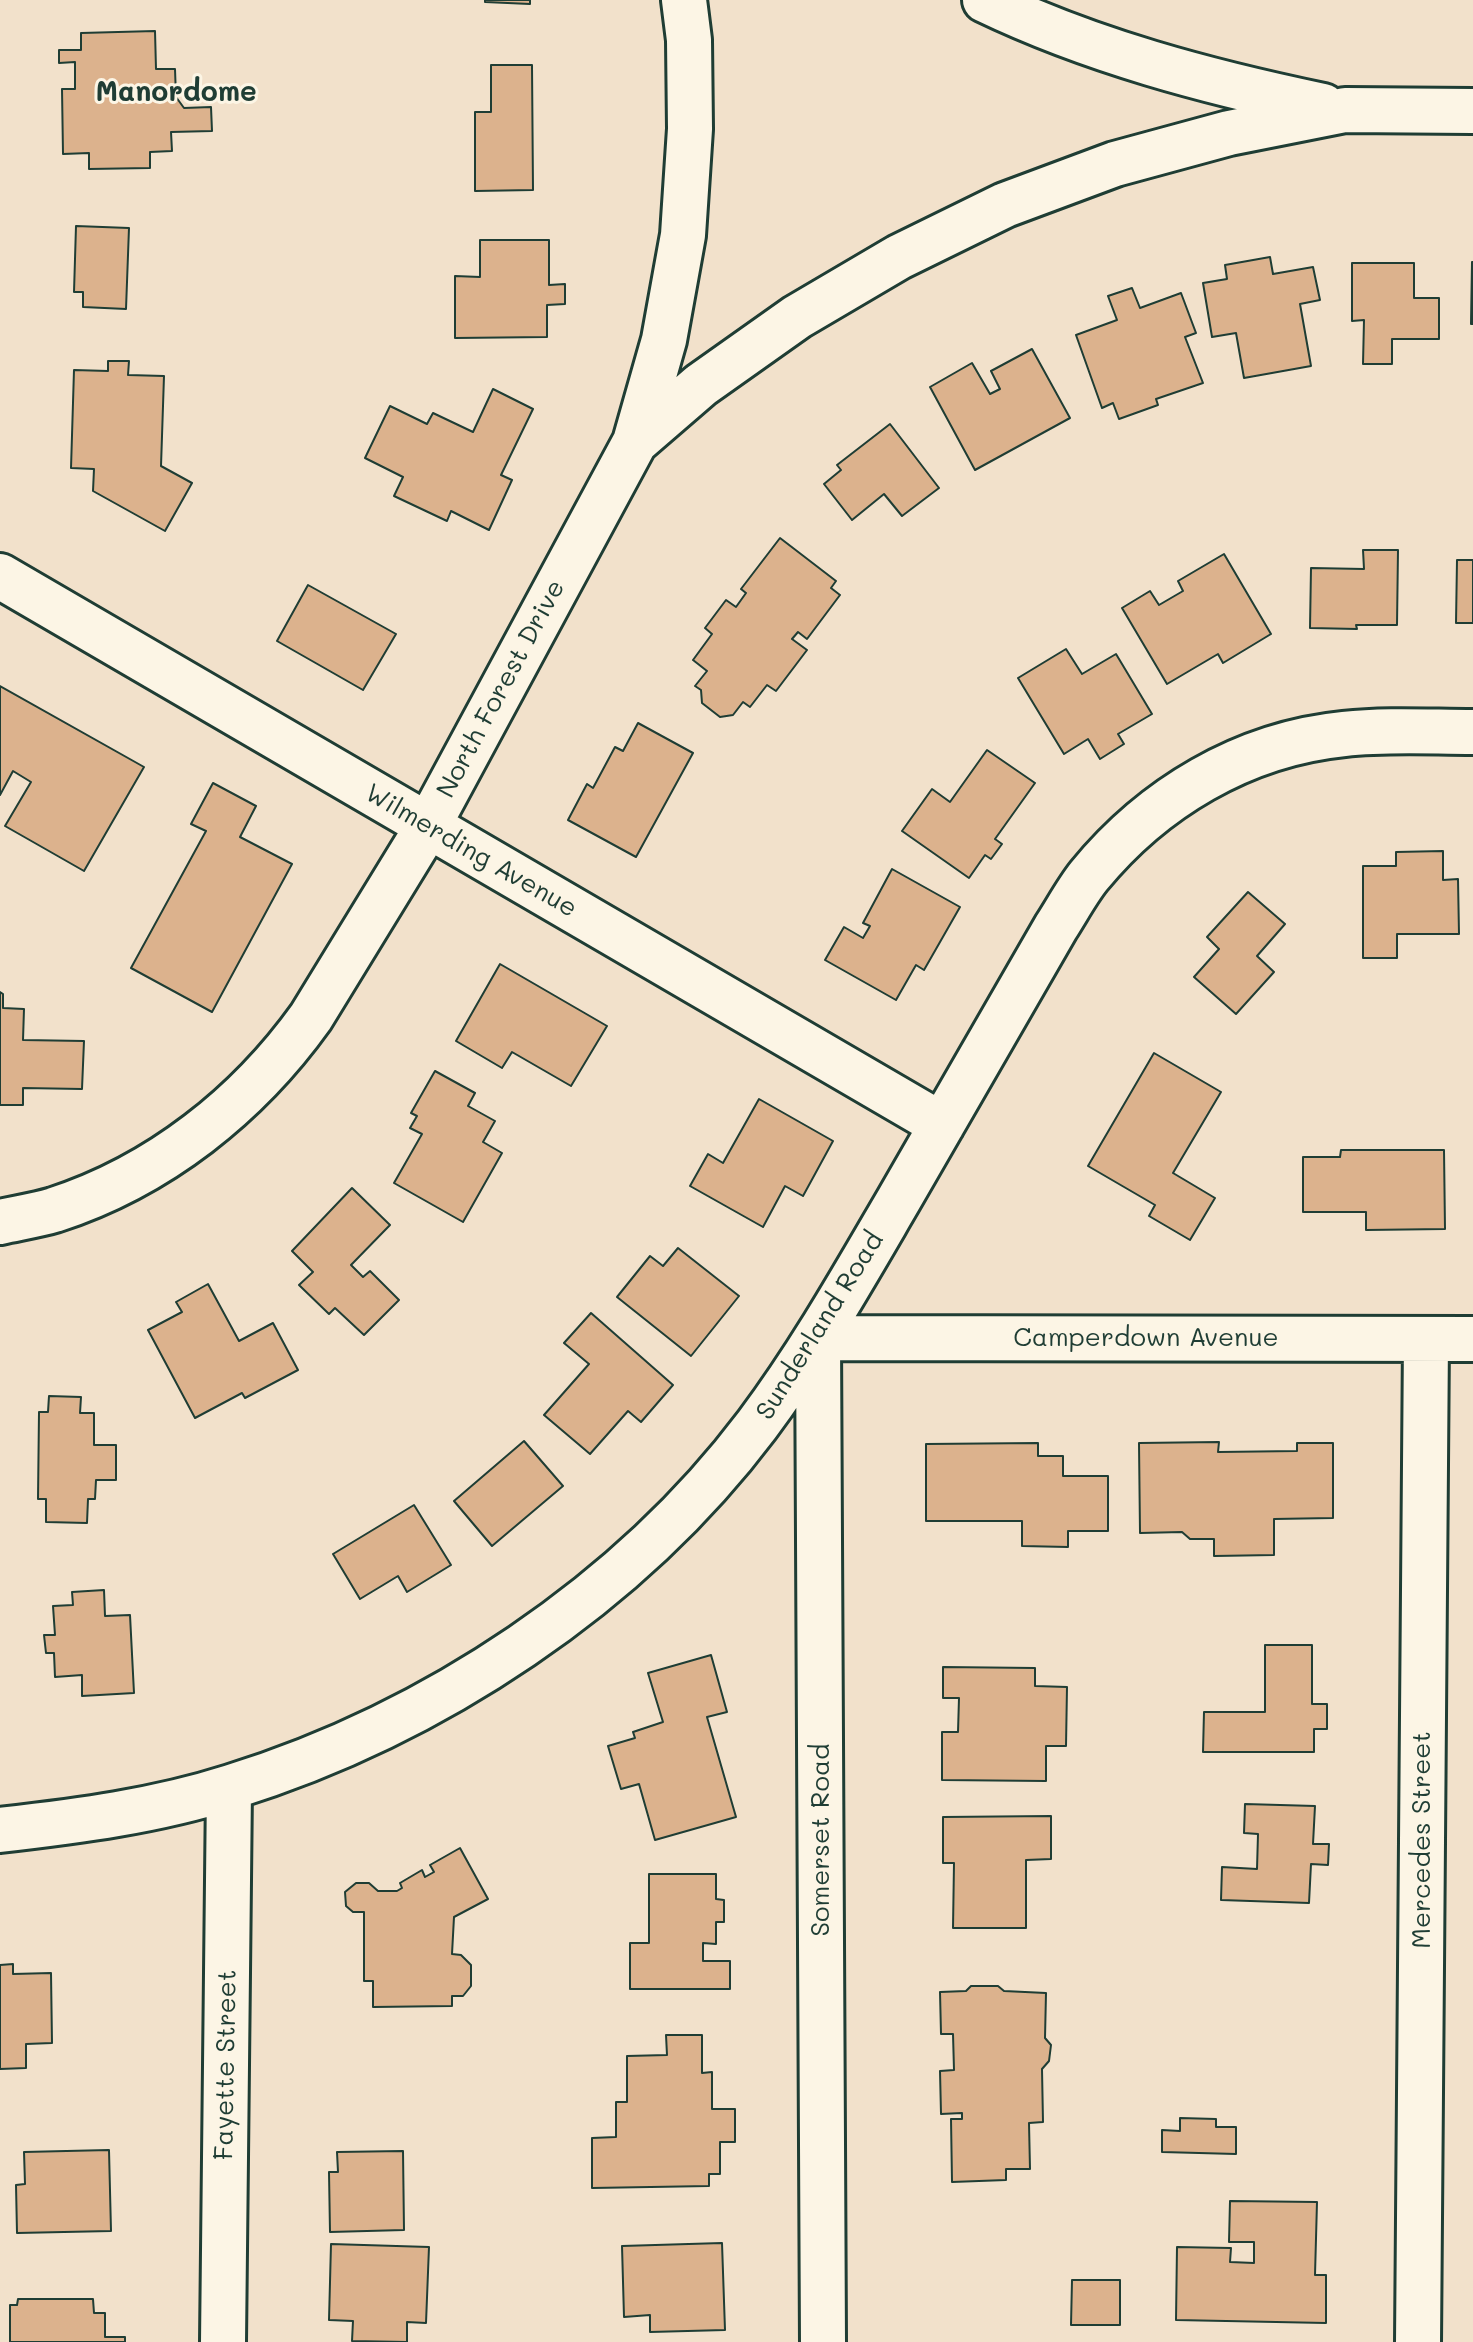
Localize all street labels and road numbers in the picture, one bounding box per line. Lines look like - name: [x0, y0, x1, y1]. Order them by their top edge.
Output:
- street label: North Forest Drive: [430, 575, 572, 803]
- street label: Wilmerding Avenue: [360, 778, 582, 924]
- street label: Sunderland Road: [750, 1226, 890, 1426]
- street label: Camperdown Avenue: [1013, 1322, 1279, 1354]
- street label: Mercedes Street: [1406, 1731, 1438, 1949]
- street label: Somerset Road: [805, 1743, 837, 1937]
- street label: Fayette Street: [209, 1970, 243, 2160]

